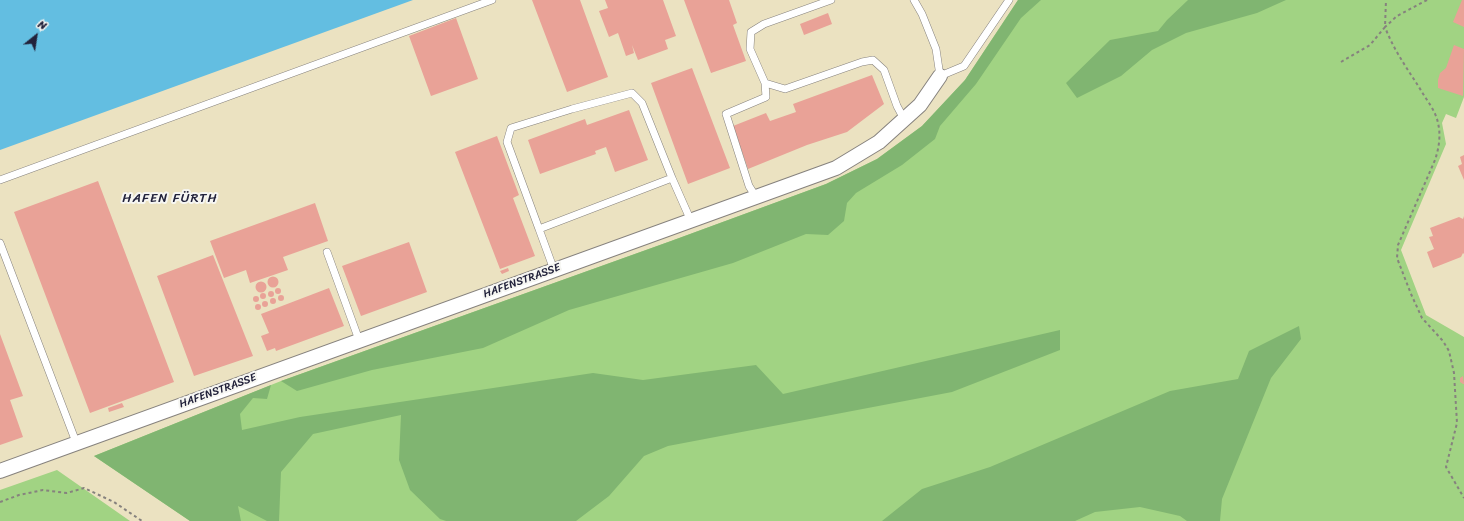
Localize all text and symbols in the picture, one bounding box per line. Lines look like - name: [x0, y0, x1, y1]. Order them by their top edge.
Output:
- text: N: [34, 15, 50, 35]
- north arrow: [16, 16, 56, 56]
- district label: HAFEN FÜRTH: [123, 191, 217, 207]
- street label: HAFENSTRASSE: [482, 261, 562, 301]
- street label: HAFENSTRASSE: [178, 371, 258, 411]

